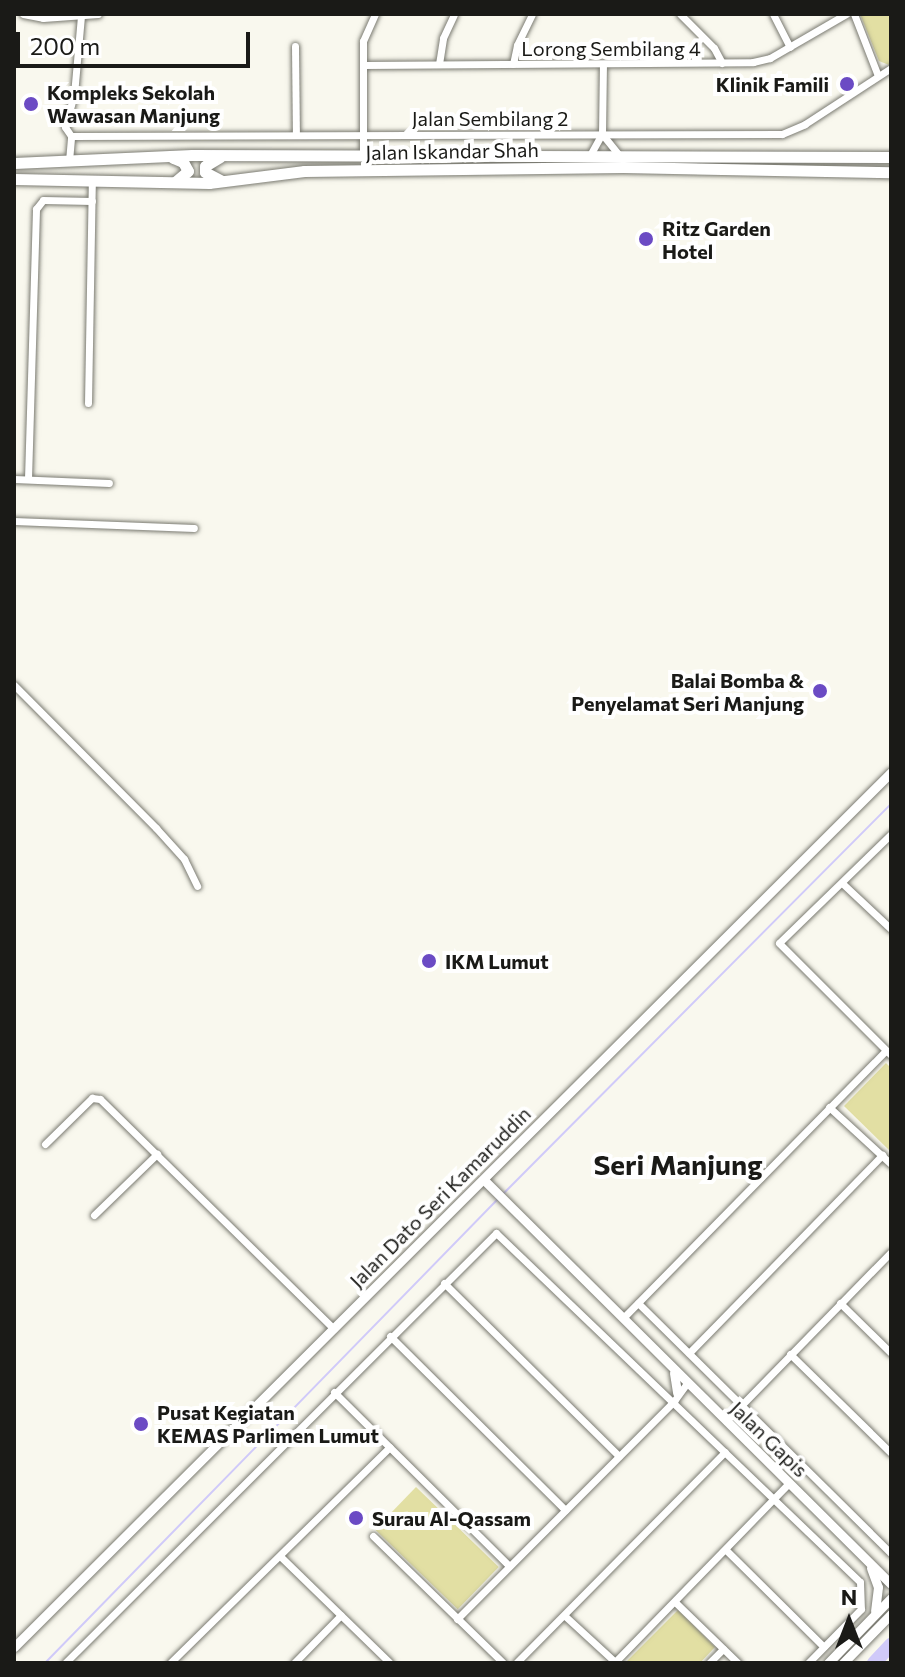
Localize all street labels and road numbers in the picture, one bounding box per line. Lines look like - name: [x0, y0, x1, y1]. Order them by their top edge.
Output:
- street label: Lorong Sembilang 4: [521, 36, 701, 60]
- street label: Jalan Sembilang 2: [412, 106, 568, 130]
- street label: Jalan Iskandar Shah: [365, 137, 539, 165]
- street label: Jalan Dato Seri Kamaruddin: [345, 1102, 535, 1292]
- street label: Jalan Gapis: [725, 1396, 813, 1482]

